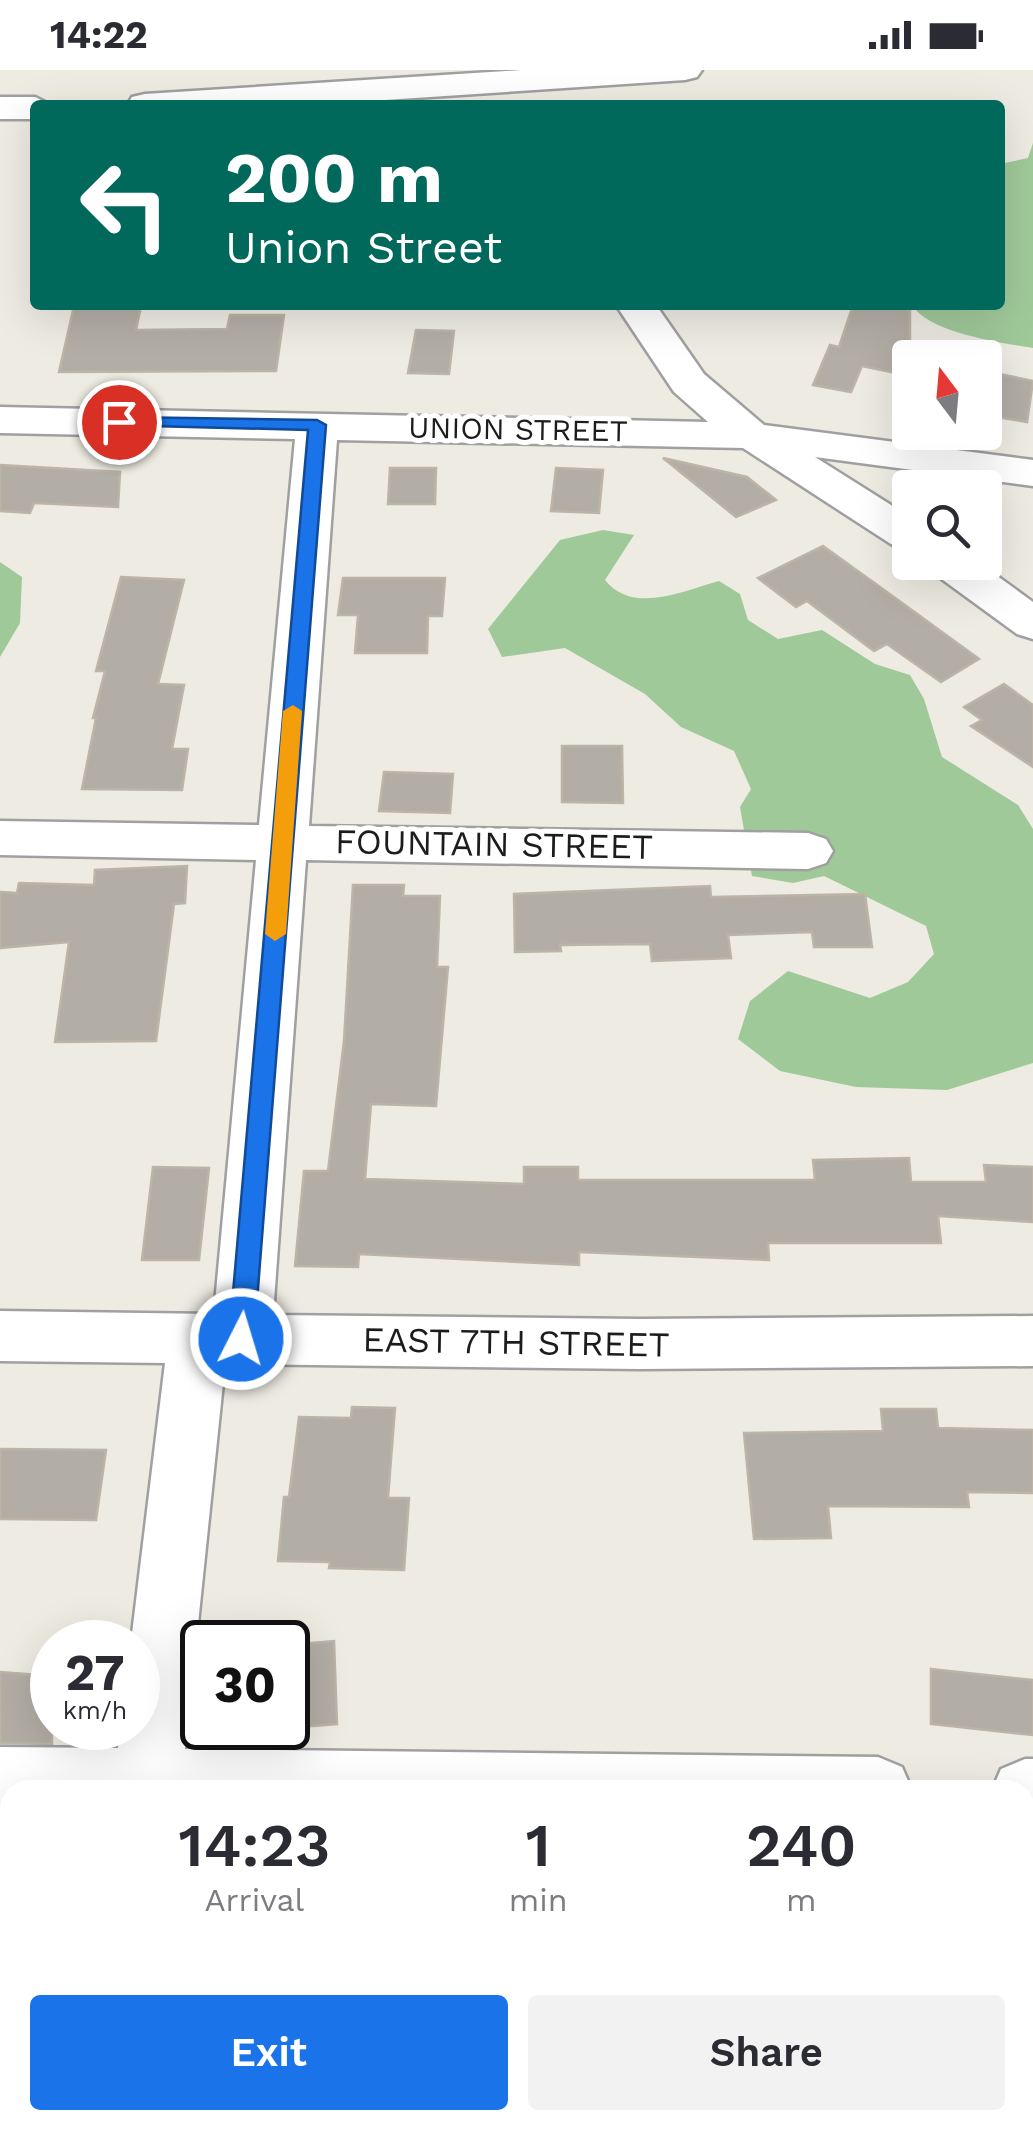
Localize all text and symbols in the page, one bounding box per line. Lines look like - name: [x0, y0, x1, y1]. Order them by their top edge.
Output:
- text: 14:22: [50, 13, 148, 57]
- text: 200 m: [225, 137, 443, 219]
- icon: left: [60, 140, 190, 270]
- text: Union Street: [225, 221, 502, 274]
- north arrow: [892, 340, 1002, 450]
- map controls: [892, 340, 1002, 580]
- pin: [77, 380, 162, 465]
- icon: arrive: [92, 395, 147, 450]
- street label: UNION STREET: [408, 410, 628, 448]
- button: search: [892, 470, 1002, 580]
- street label: FOUNTAIN STREET: [335, 820, 653, 868]
- position arrow: [189, 1287, 293, 1391]
- street label: EAST 7TH STREET: [362, 1318, 670, 1366]
- speed limit sign: 30: [180, 1620, 310, 1750]
- text: 27: [65, 1643, 125, 1702]
- text: km/h: [63, 1696, 127, 1725]
- text: 14:23: [178, 1810, 330, 1881]
- text: 1: [526, 1810, 551, 1881]
- text: 240: [746, 1810, 857, 1881]
- text: Arrival: [204, 1881, 304, 1919]
- text: min: [509, 1881, 568, 1919]
- text: m: [786, 1881, 817, 1919]
- button: Exit: [30, 1995, 508, 2110]
- button: Share: [528, 1995, 1005, 2110]

